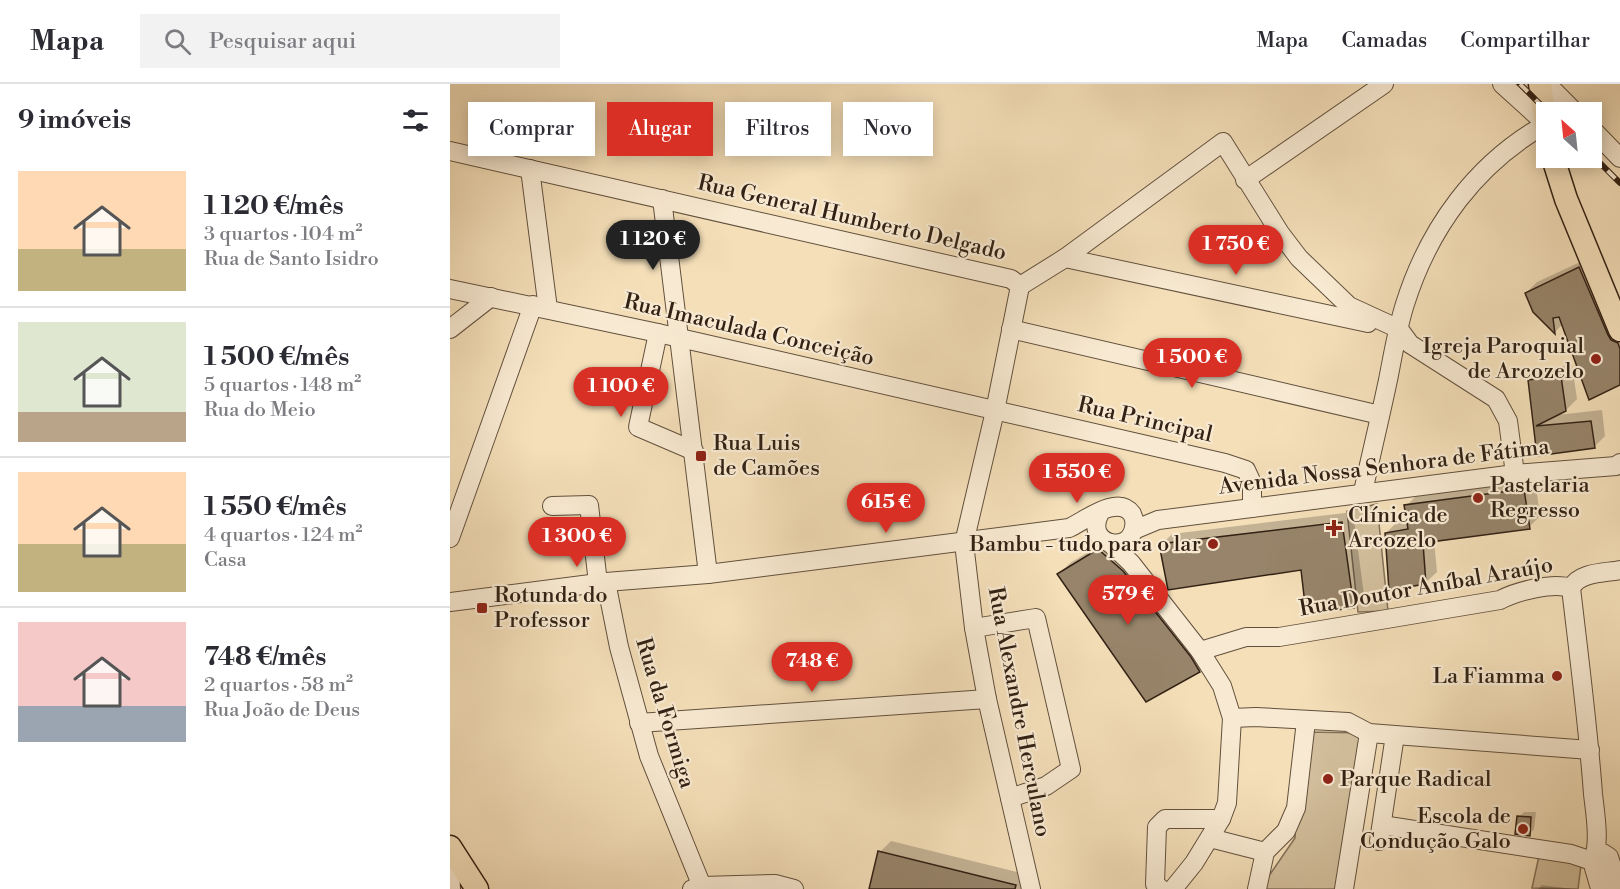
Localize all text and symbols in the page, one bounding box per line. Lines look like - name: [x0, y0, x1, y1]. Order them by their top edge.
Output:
- search box: [140, 14, 560, 68]
- text: Mapa: [30, 24, 104, 59]
- icon: search: [161, 25, 194, 58]
- text: Pesquisar aqui: [209, 28, 356, 55]
- text: Mapa: [1256, 28, 1308, 54]
- text: Camadas: [1341, 28, 1427, 54]
- text: Compartilhar: [1460, 28, 1590, 54]
- chip: Comprar: [468, 102, 595, 156]
- chip: Alugar: [607, 102, 713, 156]
- chip: Filtros: [725, 102, 831, 156]
- chip: Novo: [843, 102, 933, 156]
- north arrow: [1536, 102, 1602, 168]
- map controls: [1536, 102, 1602, 168]
- text: 9 imóveis: [18, 104, 131, 136]
- icon: filters: [399, 104, 432, 137]
- street label: Rua General Humberto Delgado: [695, 169, 1009, 267]
- text: 1 120 €/mês: [204, 190, 344, 222]
- icon: home: [66, 195, 138, 267]
- pin: 1 120 €: [598, 220, 708, 271]
- text: 3 quartos · 104 m²: [204, 222, 362, 247]
- pin: 1 750 €: [1181, 225, 1291, 276]
- text: 1 120 €: [620, 227, 686, 252]
- text: 1 750 €: [1202, 232, 1270, 257]
- text: Rua de Santo Isidro: [204, 247, 379, 272]
- street label: Rua Imaculada Conceição: [621, 288, 877, 372]
- place label: Igreja Paroquial de Arcozelo: [1423, 333, 1584, 385]
- pin: 1 500 €: [1137, 338, 1247, 389]
- text: 1 500 €/mês: [204, 341, 349, 373]
- text: 1 500 €: [1157, 345, 1227, 370]
- icon: home: [66, 346, 138, 418]
- marker: Igreja Paroquial de Arcozelo: [1589, 352, 1603, 366]
- pin: 1 100 €: [566, 367, 676, 418]
- text: 5 quartos · 148 m²: [204, 373, 361, 398]
- text: 1 100 €: [587, 374, 655, 399]
- street label: Rua Principal: [1075, 391, 1215, 449]
- text: Rua do Meio: [204, 398, 316, 423]
- place label: Rua Luis de Camões: [713, 430, 820, 482]
- street label: Avenida Nossa Senhora de Fátima: [1216, 433, 1552, 501]
- marker: Rua Luis de Camões: [694, 449, 708, 463]
- pin: 1 550 €: [1022, 453, 1132, 504]
- text: 1 550 €: [1043, 460, 1111, 485]
- place label: Pastelaria Regresso: [1490, 472, 1590, 524]
- pin: 615 €: [844, 483, 928, 534]
- text: 615 €: [861, 490, 911, 515]
- text: 1 550 €/mês: [204, 491, 347, 523]
- marker: Pastelaria Regresso: [1471, 491, 1485, 505]
- icon: home: [66, 496, 138, 568]
- place label: Clínica de Arcozelo: [1347, 502, 1448, 554]
- pin: 1 300 €: [522, 517, 632, 568]
- marker: Clínica de Arcozelo: [1325, 519, 1343, 537]
- text: 4 quartos · 124 m²: [204, 523, 363, 548]
- text: 1 300 €: [542, 524, 612, 549]
- place label: Bambu - tudo para o lar: [969, 531, 1201, 558]
- marker: Bambu - tudo para o lar: [1206, 537, 1220, 551]
- text: Casa: [204, 548, 247, 573]
- street label: Rua Doutor Aníbal Araújo: [1297, 551, 1555, 623]
- pin: 579 €: [1086, 575, 1170, 626]
- place label: Rotunda do Professor: [494, 582, 608, 634]
- text: 579 €: [1102, 582, 1154, 607]
- street label: Rua Alexandre Herculano: [982, 585, 1056, 839]
- marker: Rotunda do Professor: [475, 601, 489, 615]
- street label: Rua da Formiga: [629, 635, 701, 792]
- text: 748 €/mês: [204, 641, 326, 673]
- pin: 748 €: [770, 642, 854, 693]
- icon: home: [66, 646, 138, 718]
- text: 748 €: [786, 649, 838, 674]
- place label: La Fiamma: [1432, 663, 1546, 690]
- marker: La Fiamma: [1550, 669, 1564, 683]
- text: 2 quartos · 58 m²: [204, 673, 353, 698]
- text: Rua João de Deus: [204, 698, 360, 723]
- place label: Parque Radical: [1340, 766, 1492, 793]
- marker: Parque Radical: [1321, 772, 1335, 786]
- place label: Escola de Condução Galo: [1360, 803, 1511, 855]
- marker: Escola de Condução Galo: [1516, 822, 1530, 836]

